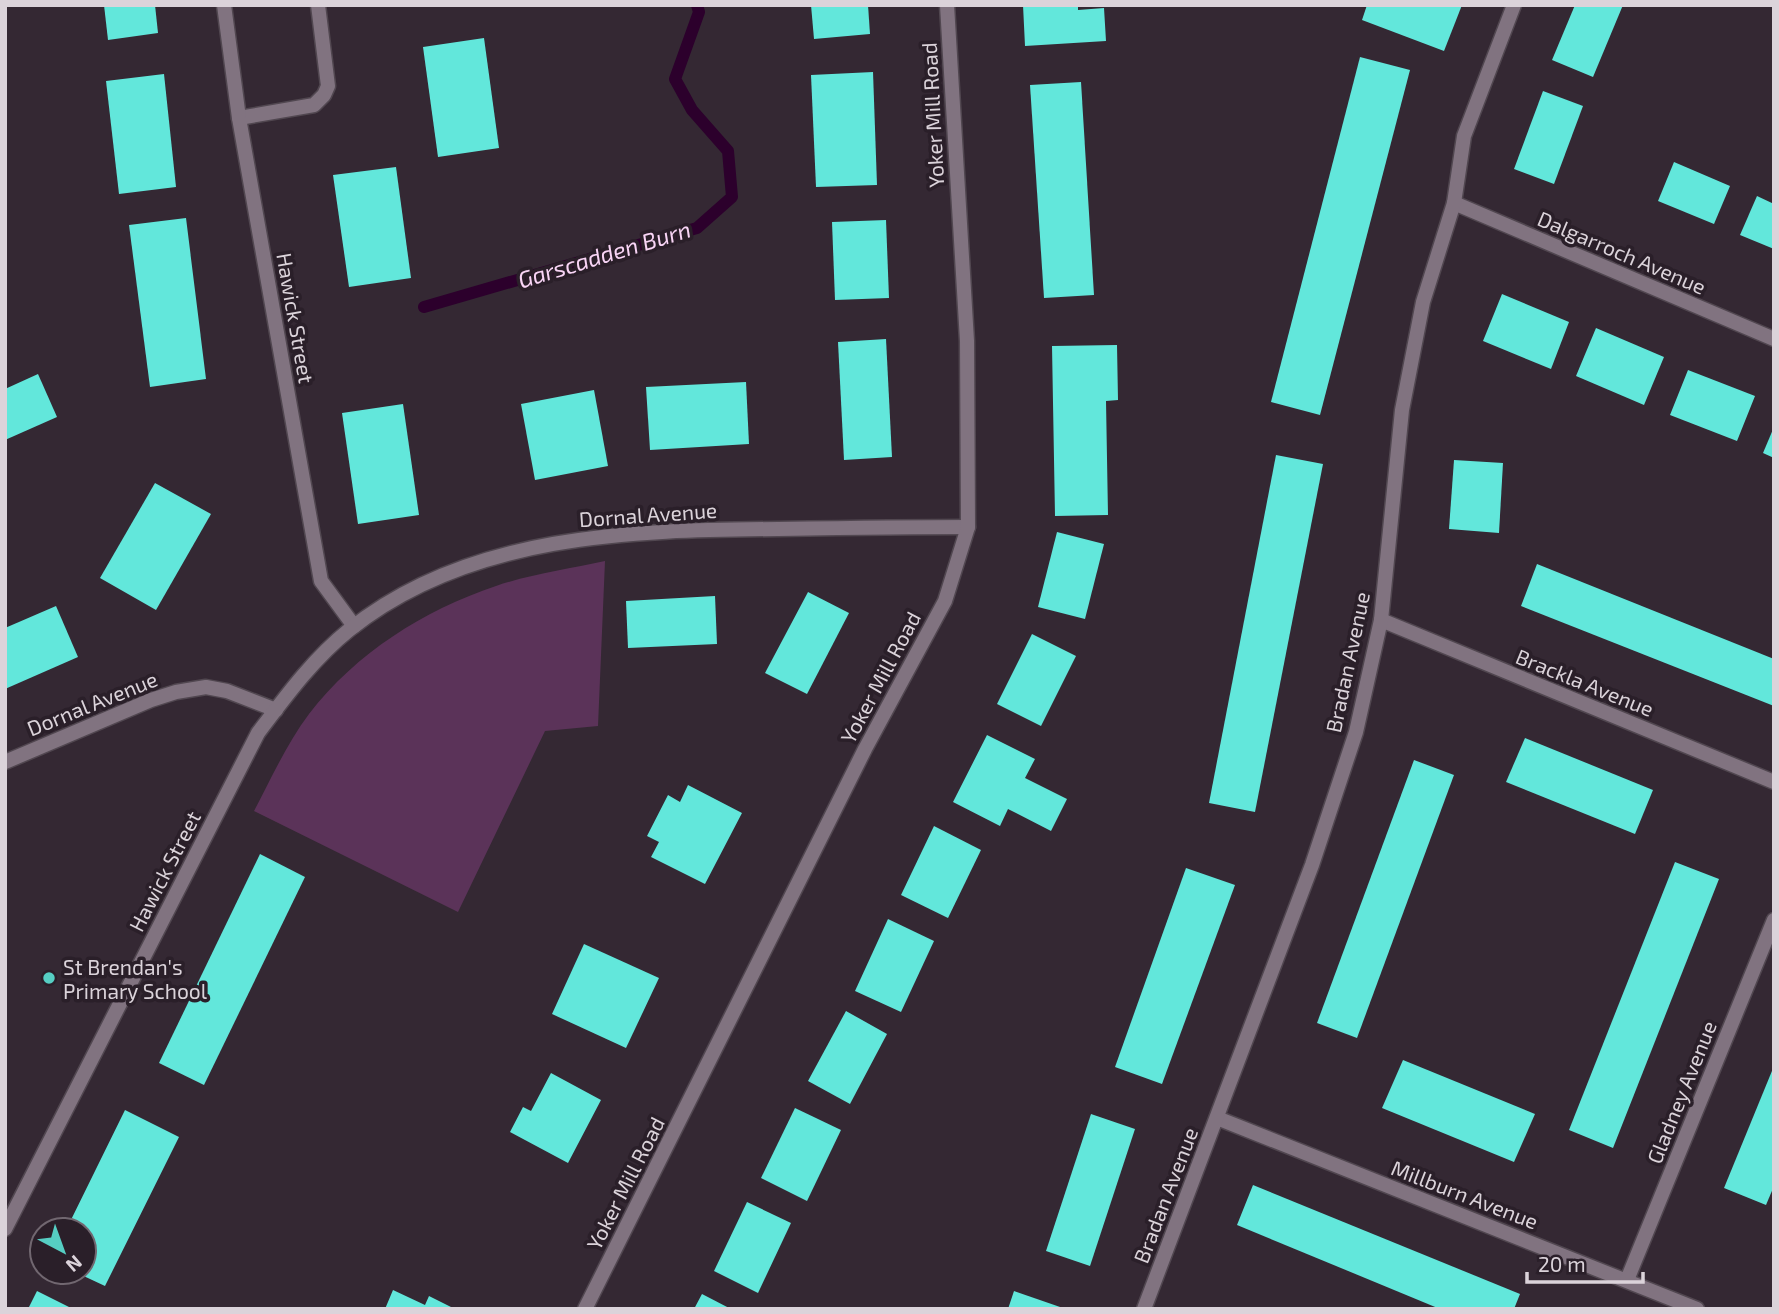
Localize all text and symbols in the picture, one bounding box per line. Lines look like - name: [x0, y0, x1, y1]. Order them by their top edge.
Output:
- street label: Yoker Mill Road: [916, 42, 948, 188]
- street label: Dalgarroch Avenue: [1534, 205, 1710, 299]
- water label: Garscadden Burn: [514, 214, 694, 294]
- street label: Hawick Street: [272, 251, 320, 385]
- street label: Dornal Avenue: [578, 497, 718, 531]
- street label: Bradan Avenue: [1320, 589, 1374, 735]
- street label: Yoker Mill Road: [835, 607, 925, 747]
- street label: Brackla Avenue: [1513, 643, 1657, 721]
- street label: Dornal Avenue: [23, 666, 161, 740]
- street label: Hawick Street: [123, 807, 205, 935]
- place label: St Brendan's Primary School: [63, 954, 208, 1003]
- marker: St Brendan's Primary School: [41, 970, 57, 986]
- street label: Gladney Avenue: [1641, 1017, 1721, 1167]
- street label: Yoker Mill Road: [581, 1113, 669, 1253]
- street label: Bradan Avenue: [1128, 1124, 1202, 1266]
- street label: Millburn Avenue: [1388, 1155, 1542, 1233]
- north arrow: [28, 1216, 98, 1286]
- scale bar: [1527, 1240, 1642, 1284]
- text: N: [62, 1251, 87, 1277]
- text: 20 m: [1538, 1251, 1586, 1276]

